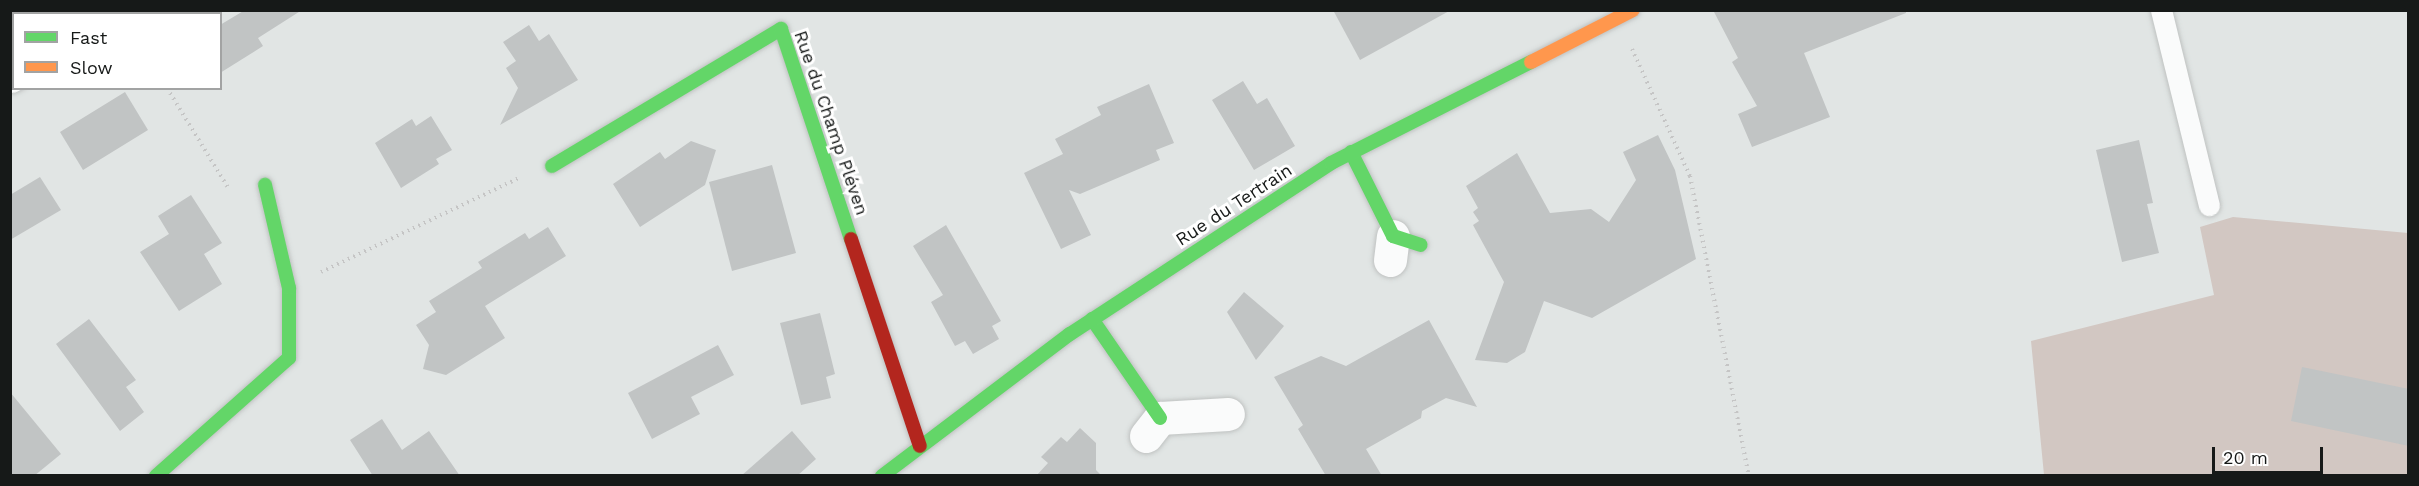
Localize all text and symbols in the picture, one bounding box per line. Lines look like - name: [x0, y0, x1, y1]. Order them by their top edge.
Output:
- legend: [12, 12, 222, 90]
- text: Fast: [70, 27, 107, 48]
- street label: Rue du Champ Pléven: [789, 28, 873, 218]
- text: Slow: [70, 57, 113, 78]
- street label: Rue du Tertrain: [1172, 159, 1296, 251]
- scale bar: [2215, 435, 2326, 473]
- text: 20 m: [2223, 447, 2268, 468]

